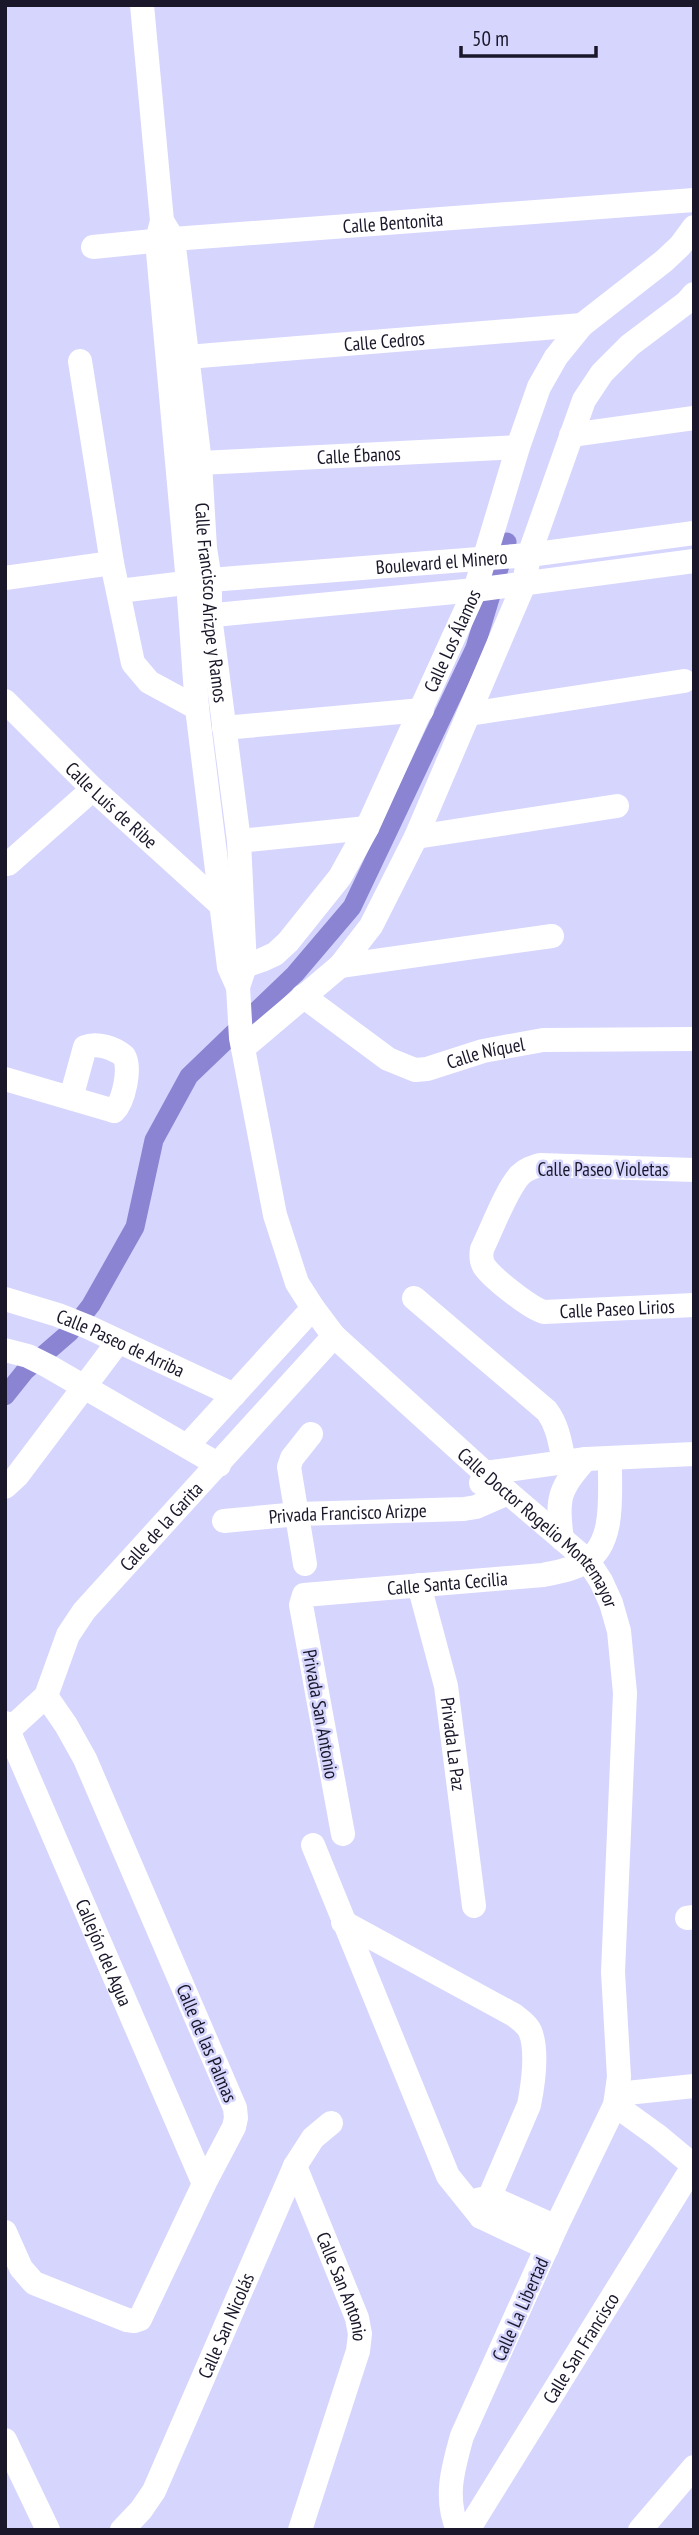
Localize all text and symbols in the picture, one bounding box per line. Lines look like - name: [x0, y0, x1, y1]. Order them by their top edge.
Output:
- scale bar: [461, 14, 596, 58]
- text: 50 m: [472, 25, 509, 52]
- street label: Calle Bentonita: [342, 207, 444, 238]
- street label: Calle Cedros: [343, 326, 426, 356]
- street label: Calle Ébanos: [316, 441, 401, 469]
- street label: Calle Francisco Arizpe y Ramos: [190, 502, 233, 704]
- street label: Boulevard el Minero: [375, 545, 508, 579]
- street label: Calle Los Álamos: [418, 586, 486, 696]
- street label: Calle Luis de Ribe: [61, 757, 163, 854]
- street label: Calle Níquel: [443, 1031, 527, 1074]
- street label: Calle Paseo Violetas: [538, 1157, 669, 1181]
- street label: Calle Paseo Lirios: [559, 1294, 675, 1323]
- street label: Calle Paseo de Arriba: [53, 1304, 189, 1382]
- street label: Calle Doctor Rogelio Montemayor: [453, 1442, 624, 1611]
- street label: Calle de la Garita: [114, 1477, 208, 1576]
- street label: Privada Francisco Arizpe: [268, 1498, 427, 1529]
- street label: Calle Santa Cecilia: [386, 1566, 508, 1600]
- street label: Privada San Antonio: [298, 1647, 344, 1781]
- street label: Privada La Paz: [436, 1696, 471, 1792]
- street label: Callejón del Agua: [70, 1895, 138, 2010]
- street label: Calle de las Palmas: [171, 1980, 243, 2106]
- street label: Calle San Antonio: [311, 2228, 372, 2343]
- street label: Calle La Libertad: [486, 2253, 554, 2365]
- street label: Calle San Nicolás: [192, 2269, 259, 2382]
- street label: Calle San Francisco: [537, 2288, 624, 2408]

